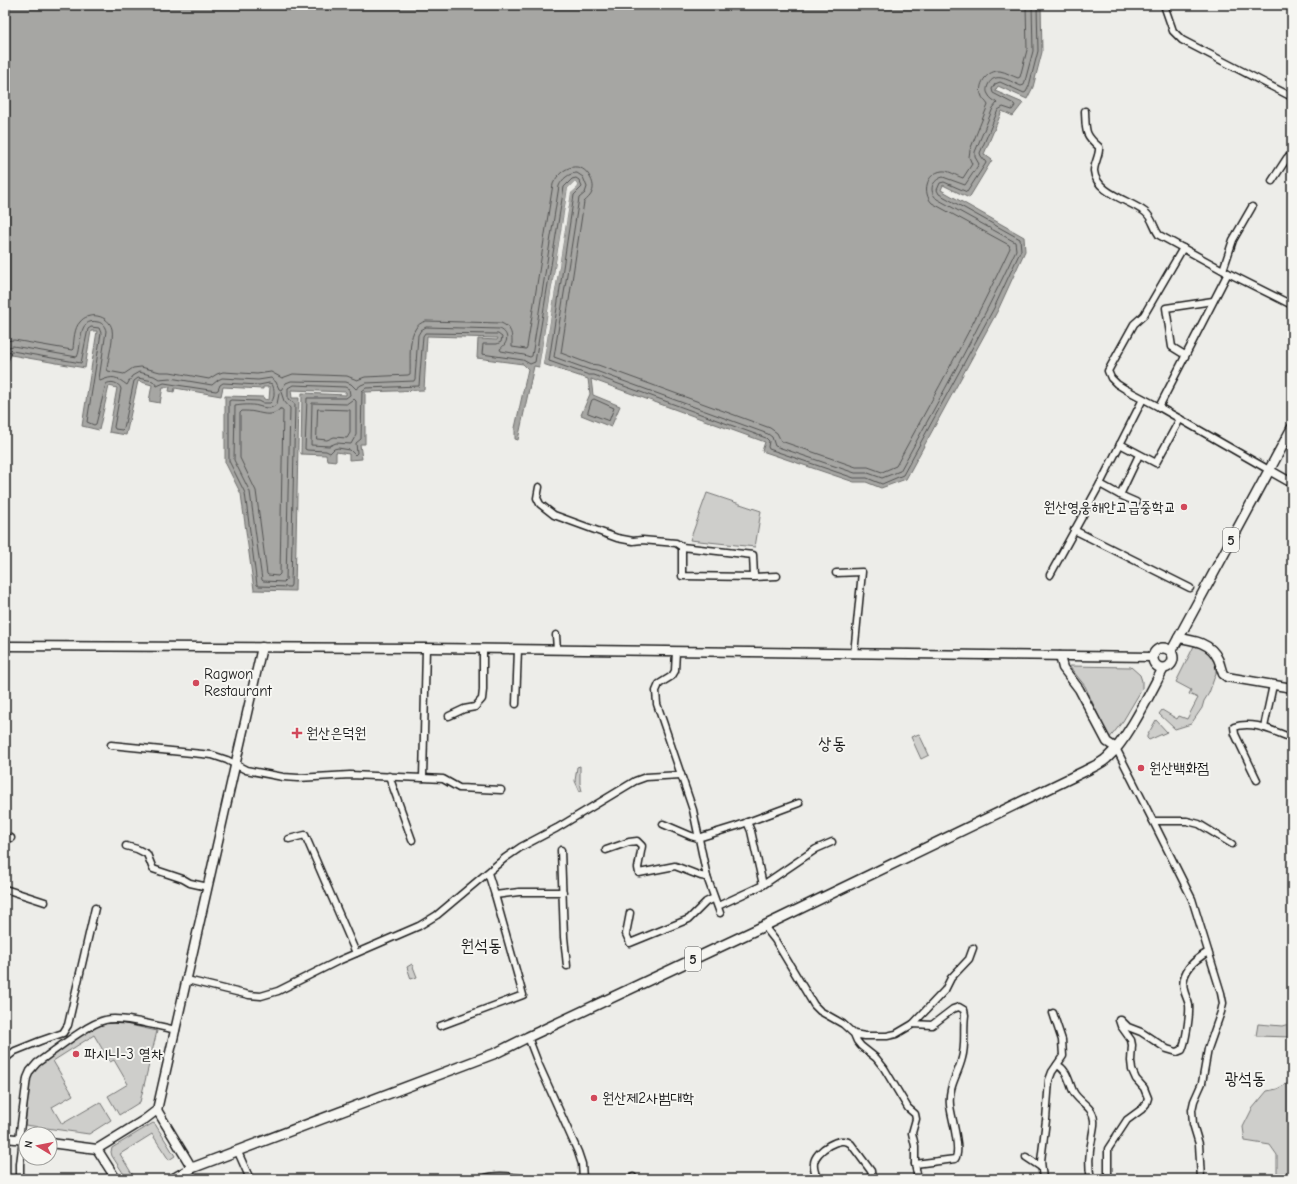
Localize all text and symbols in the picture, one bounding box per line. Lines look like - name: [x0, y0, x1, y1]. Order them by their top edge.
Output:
- place label: 원산영웅해안고급중학교: [1043, 498, 1176, 516]
- marker: 원산영웅해안고급중학교: [1179, 502, 1189, 512]
- road number: 5: [1223, 528, 1239, 552]
- place label: Ragwon Restaurant: [204, 665, 272, 700]
- marker: Ragwon Restaurant: [191, 678, 201, 688]
- place label: 원산은덕원: [306, 724, 366, 742]
- marker: 원산은덕원: [291, 727, 303, 739]
- district label: 상동: [818, 734, 846, 753]
- place label: 원산백화점: [1149, 759, 1209, 777]
- marker: 원산백화점: [1136, 763, 1146, 773]
- district label: 원석동: [460, 936, 502, 955]
- road number: 5: [685, 947, 701, 971]
- place label: 파시니-3 열차: [84, 1045, 163, 1063]
- marker: 파시니-3 열차: [71, 1049, 81, 1059]
- district label: 광석동: [1224, 1069, 1266, 1088]
- place label: 원산제2사범대학: [602, 1089, 694, 1107]
- marker: 원산제2사범대학: [589, 1093, 599, 1103]
- north arrow: [18, 1126, 58, 1166]
- text: N: [22, 1140, 36, 1149]

